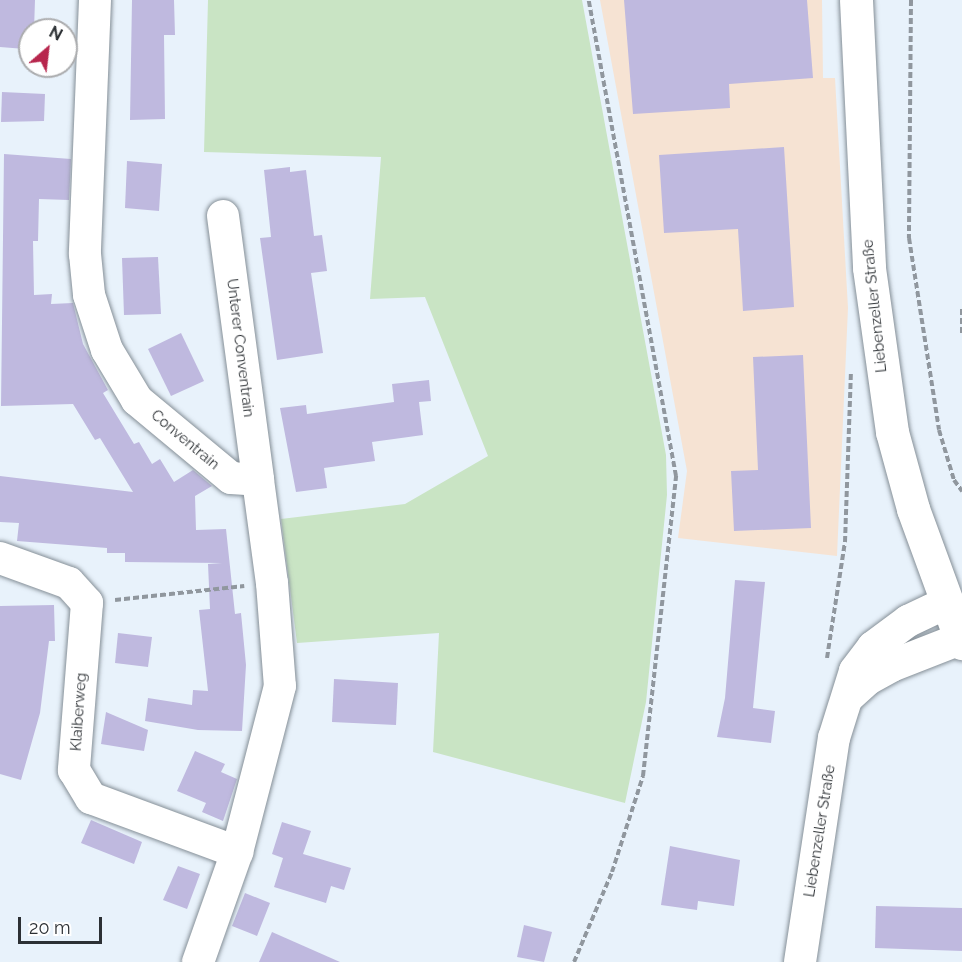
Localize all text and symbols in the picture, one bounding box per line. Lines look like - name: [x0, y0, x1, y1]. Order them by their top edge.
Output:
- north arrow: [18, 18, 78, 78]
- text: N: [46, 22, 66, 45]
- street label: Liebenzeller Straße: [859, 238, 891, 374]
- street label: Unterer Conventrain: [223, 277, 257, 419]
- street label: Conventrain: [147, 406, 223, 474]
- street label: Klaiberweg: [67, 672, 91, 752]
- street label: Liebenzeller Straße: [801, 763, 839, 899]
- scale bar: [21, 905, 105, 943]
- text: 20 m: [29, 917, 71, 938]

